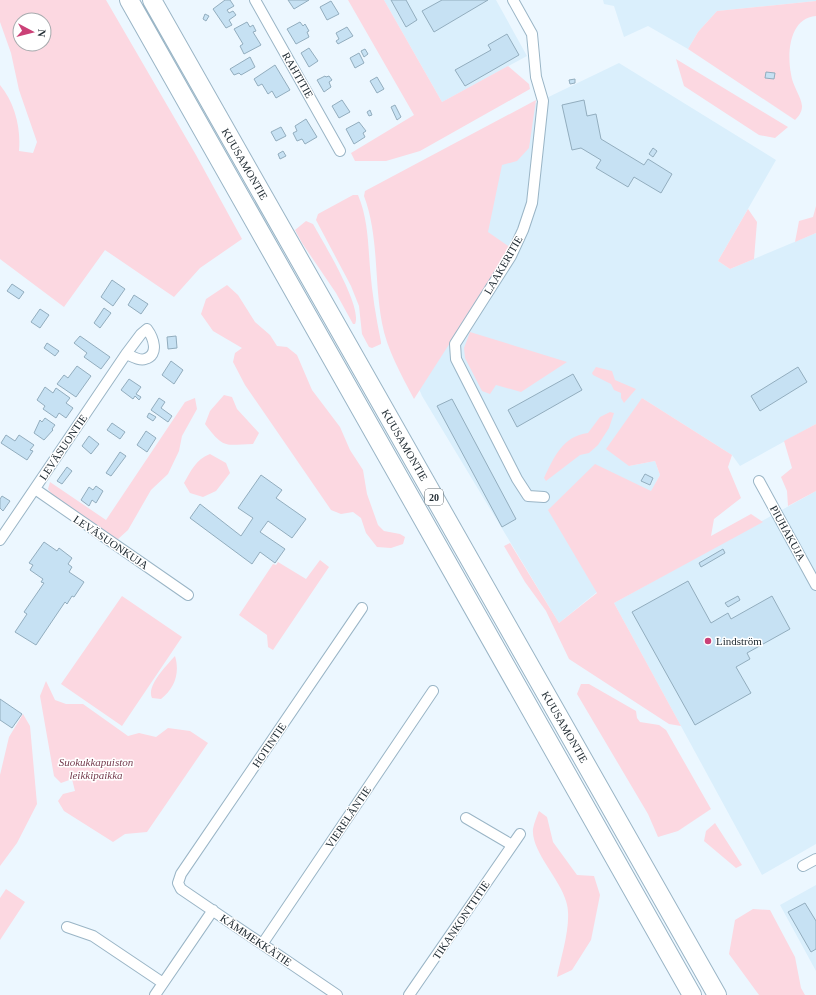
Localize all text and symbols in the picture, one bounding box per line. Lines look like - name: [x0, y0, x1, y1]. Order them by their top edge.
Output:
- north arrow: [12, 12, 52, 52]
- text: N: [35, 29, 48, 38]
- street label: RAHTITIE: [280, 50, 316, 100]
- street label: KUUSAMONTIE: [220, 126, 271, 202]
- street label: LAAKERITIE: [481, 233, 525, 296]
- street label: KUUSAMONTIE: [380, 407, 431, 483]
- street label: LEVÄSUONTIE: [37, 412, 89, 482]
- road number: 20: [425, 489, 443, 505]
- street label: PIUHAKUJA: [768, 503, 808, 563]
- street label: LEVÄSUONKUJA: [71, 513, 151, 571]
- place label: Lindström: [716, 635, 762, 647]
- marker: Lindström: [703, 636, 713, 646]
- street label: KUUSAMONTIE: [540, 689, 591, 765]
- street label: HOTINTIE: [250, 720, 288, 770]
- park label: Suokukkapuiston leikkipaikka: [59, 756, 134, 781]
- street label: VIERELÄNTIE: [323, 784, 373, 850]
- street label: TIKANKONTTITIE: [430, 878, 492, 962]
- street label: KÄMMEKKÄTIE: [218, 912, 294, 968]

